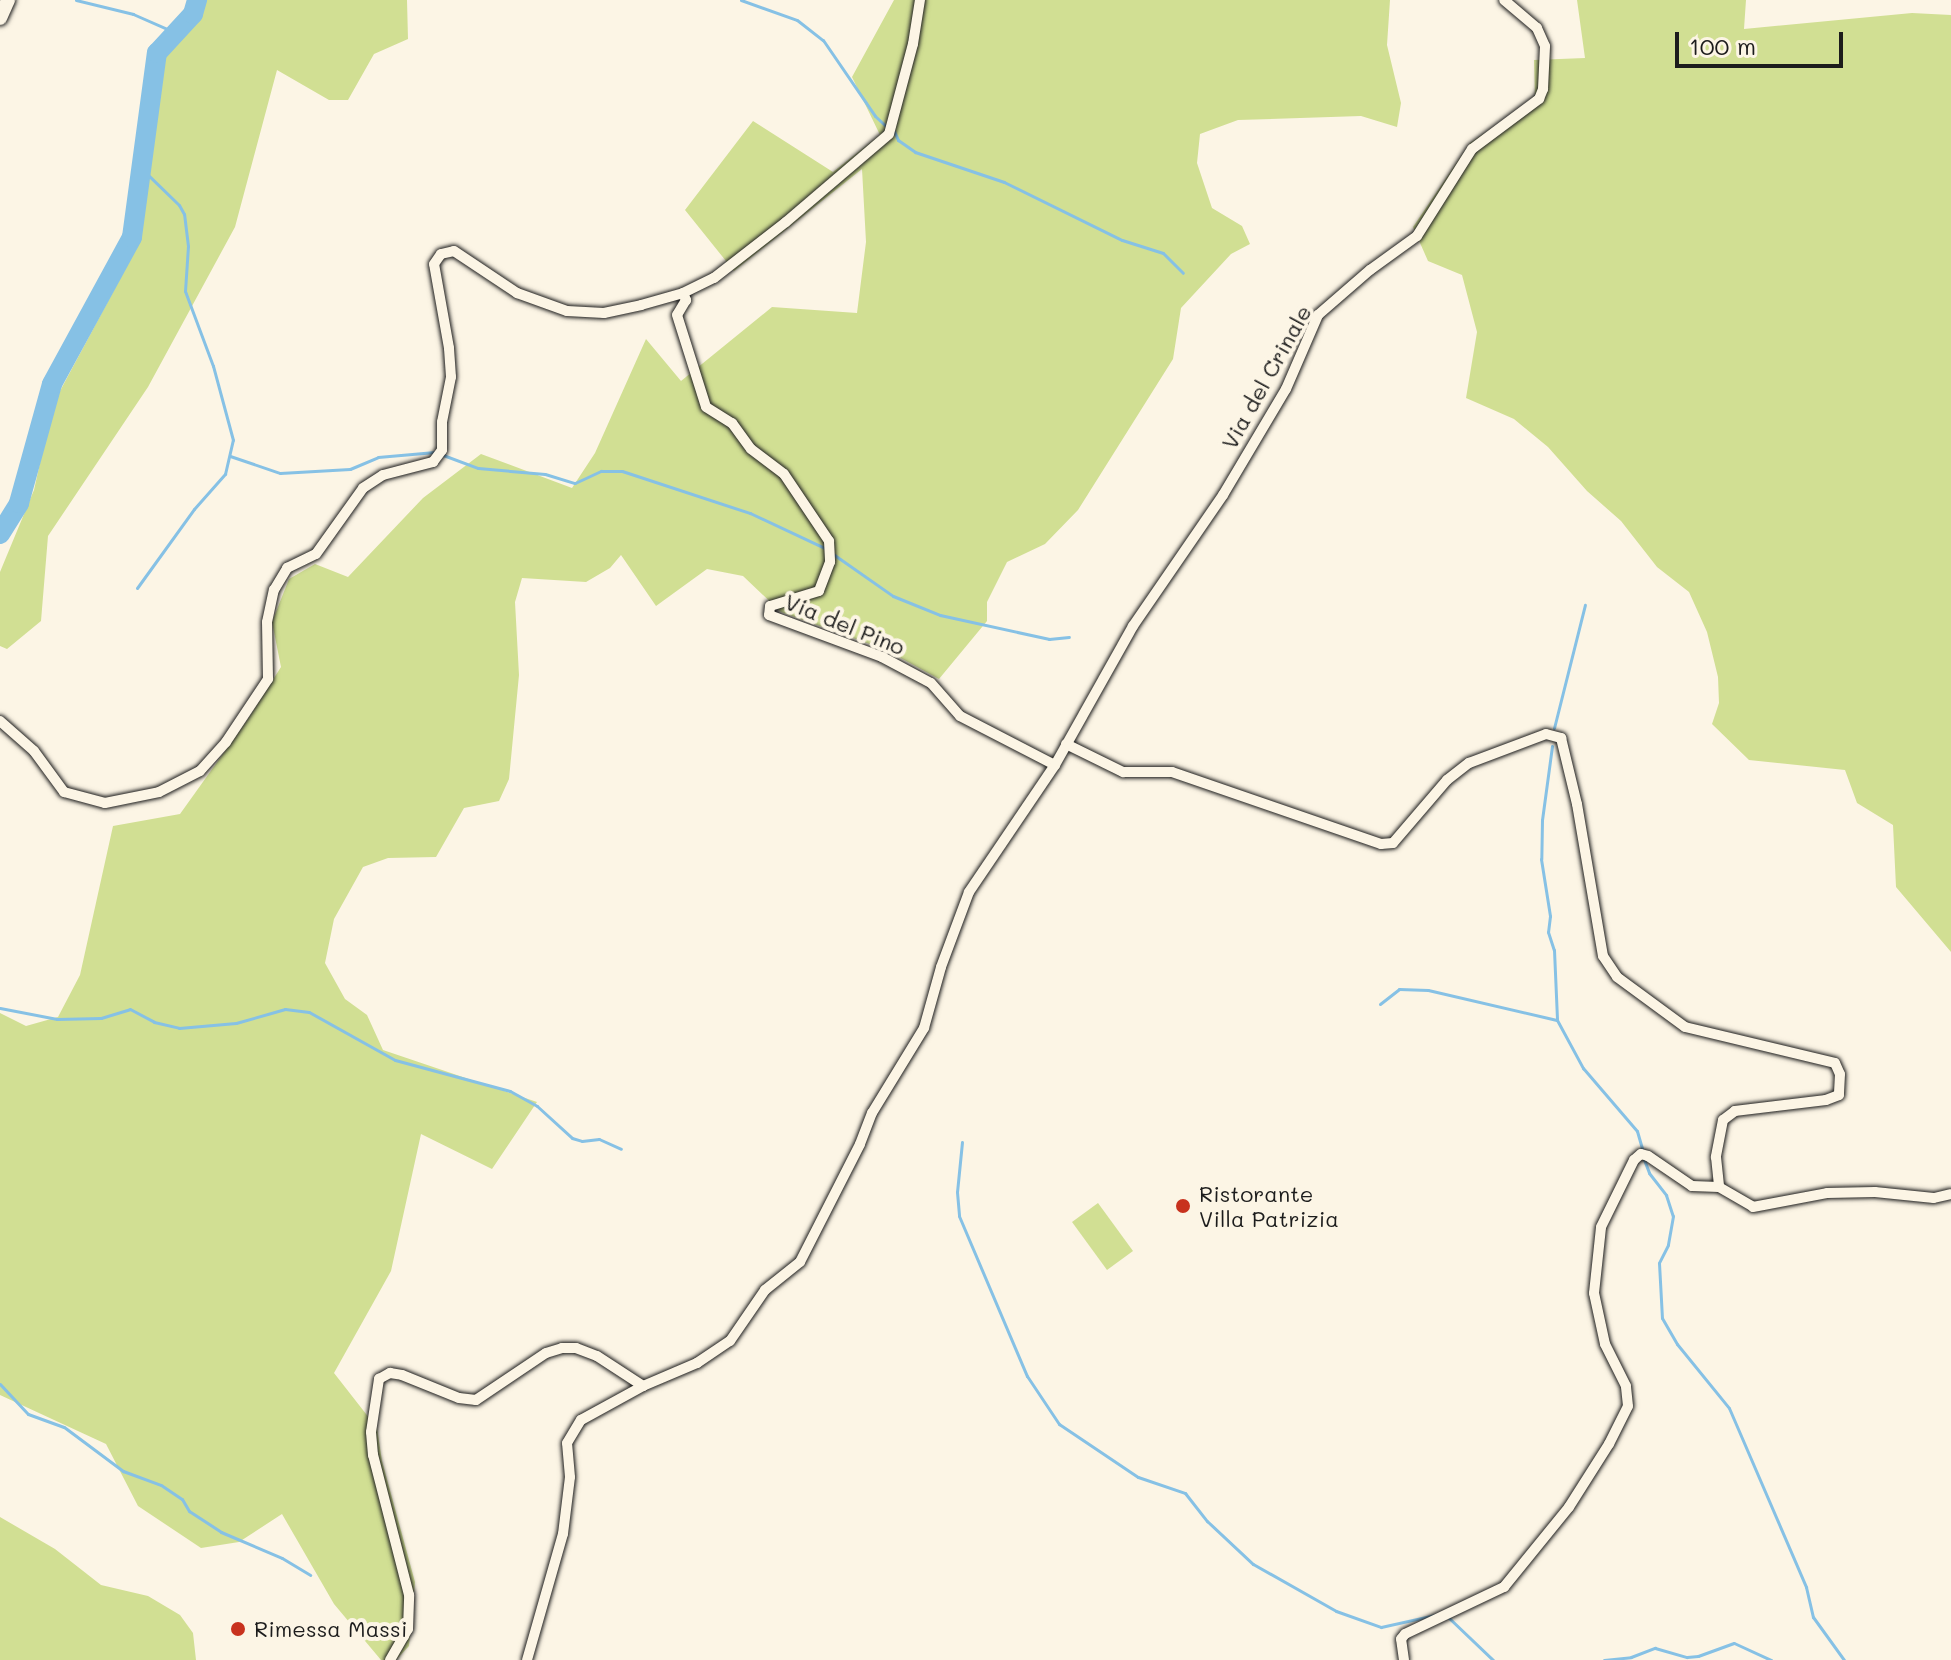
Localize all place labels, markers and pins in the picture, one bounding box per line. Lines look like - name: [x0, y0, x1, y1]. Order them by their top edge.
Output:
- place label: Ristorante Villa Patrizia: [1199, 1180, 1339, 1232]
- marker: Ristorante Villa Patrizia: [1174, 1197, 1192, 1215]
- place label: Rimessa Massi: [254, 1616, 407, 1642]
- marker: Rimessa Massi: [229, 1620, 247, 1638]

